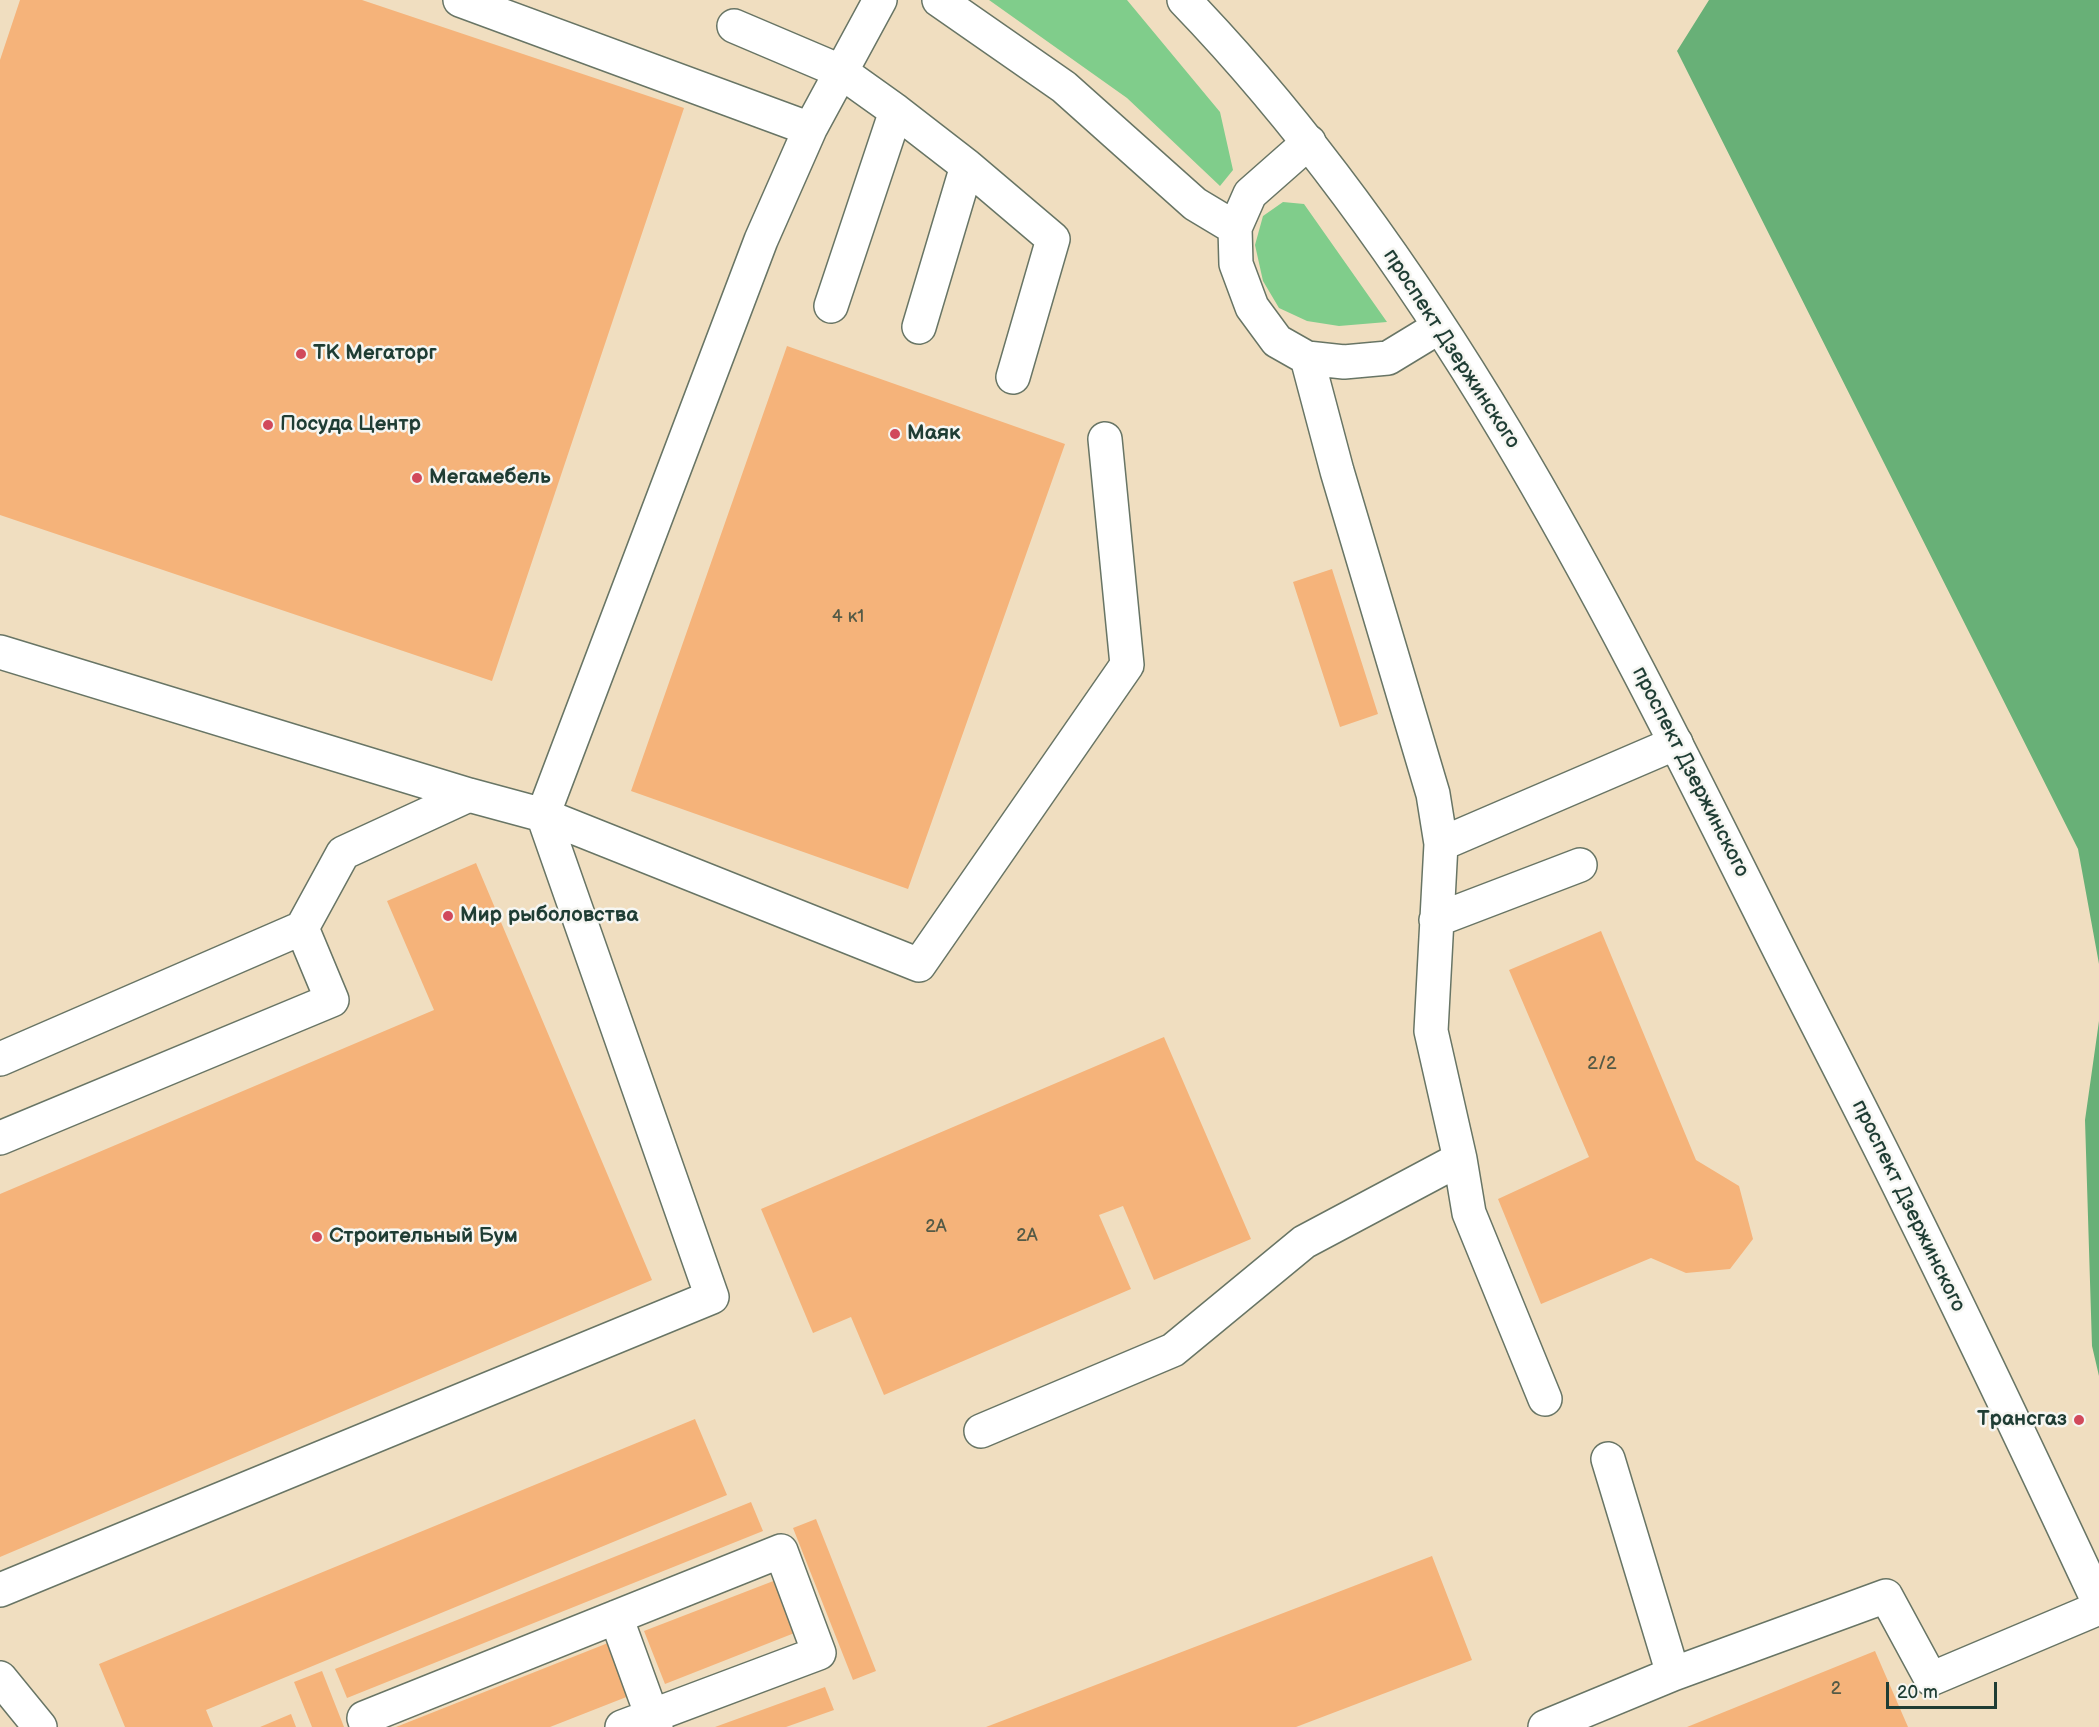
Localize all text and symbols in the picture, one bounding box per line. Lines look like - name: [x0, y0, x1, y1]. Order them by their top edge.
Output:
- street label: проспект Дзержинского: [1377, 244, 1525, 454]
- place label: ТК Мегаторг: [313, 341, 437, 367]
- marker: ТК Мегаторг: [294, 347, 308, 361]
- place label: Посуда Центр: [280, 412, 421, 438]
- marker: Посуда Центр: [261, 418, 275, 432]
- place label: Маяк: [907, 421, 960, 447]
- marker: Маяк: [888, 427, 902, 441]
- place label: Мегамебель: [429, 465, 551, 491]
- marker: Мегамебель: [410, 471, 424, 485]
- house number: 4 к1: [832, 606, 864, 628]
- street label: проспект Дзержинского: [1626, 663, 1754, 881]
- place label: Мир рыболовства: [460, 903, 638, 929]
- marker: Мир рыболовства: [441, 909, 455, 923]
- house number: 2/2: [1587, 1053, 1617, 1075]
- street label: проспект Дзержинского: [1846, 1096, 1970, 1316]
- house number: 2А: [925, 1216, 947, 1238]
- place label: Строительный Бум: [329, 1224, 518, 1250]
- house number: 2А: [1016, 1225, 1038, 1247]
- marker: Строительный Бум: [310, 1230, 324, 1244]
- place label: Трансгаз: [1977, 1407, 2067, 1433]
- marker: Трансгаз: [2072, 1413, 2086, 1427]
- scale bar: [1889, 1670, 2000, 1708]
- house number: 2: [1831, 1678, 1841, 1700]
- text: 20 m: [1897, 1682, 1938, 1703]

